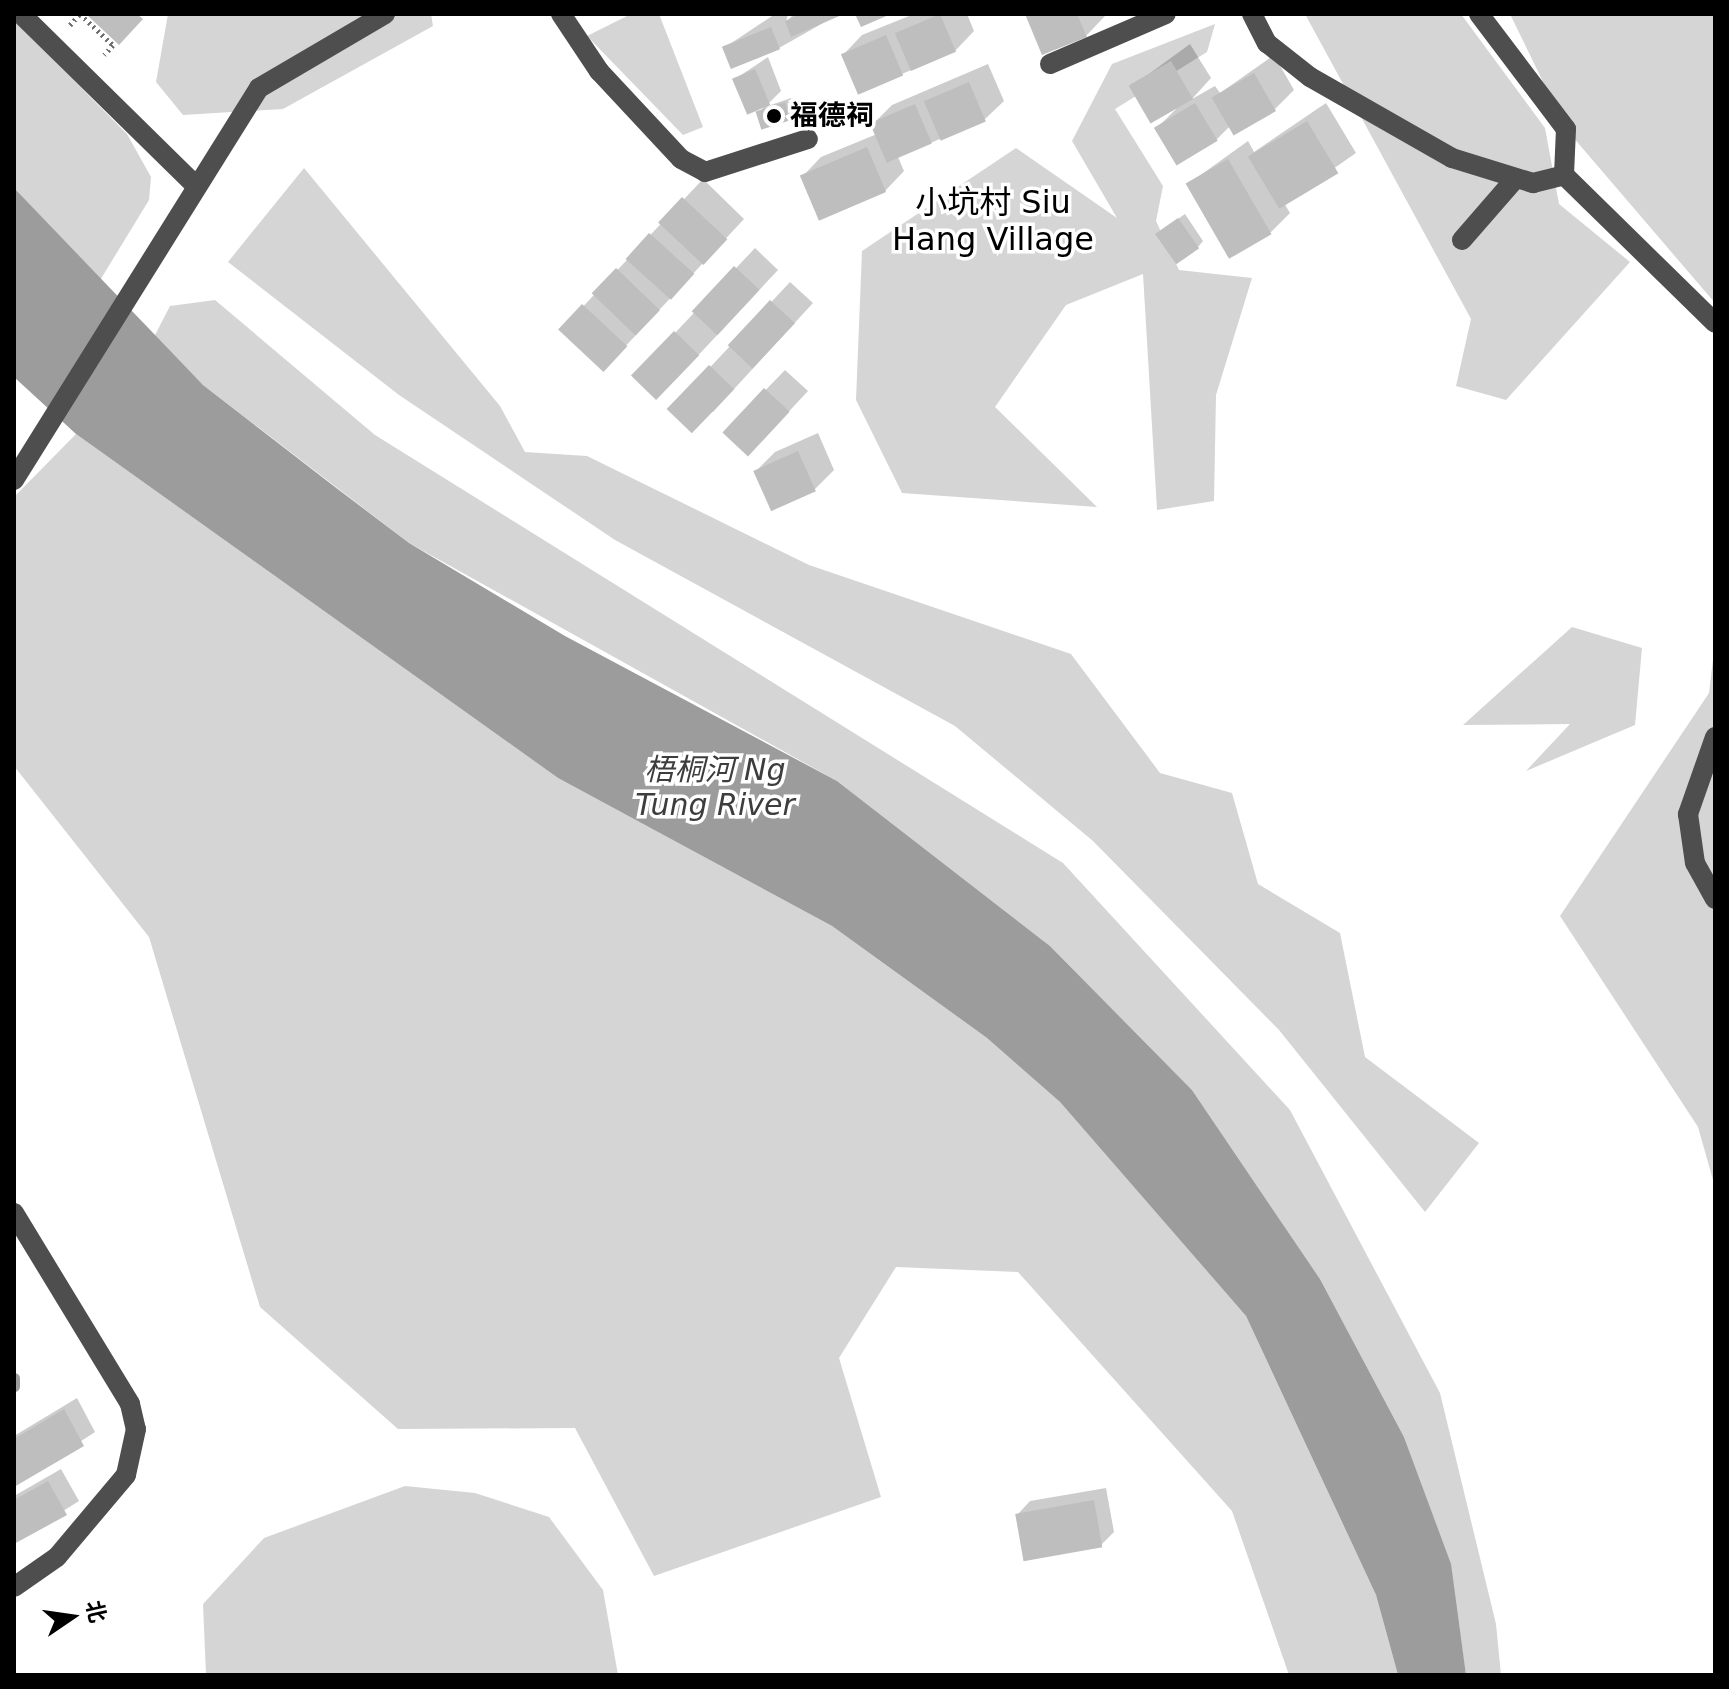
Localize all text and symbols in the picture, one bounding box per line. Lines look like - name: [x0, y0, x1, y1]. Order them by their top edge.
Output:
- place label: 福德祠: [790, 99, 874, 133]
- marker: 福德祠: [765, 107, 783, 125]
- district label: 小坑村 Siu Hang Village: [880, 184, 1106, 259]
- water label: 梧桐河 Ng Tung River: [635, 752, 795, 822]
- north arrow: [32, 1577, 112, 1657]
- text: 北: [81, 1598, 111, 1625]

